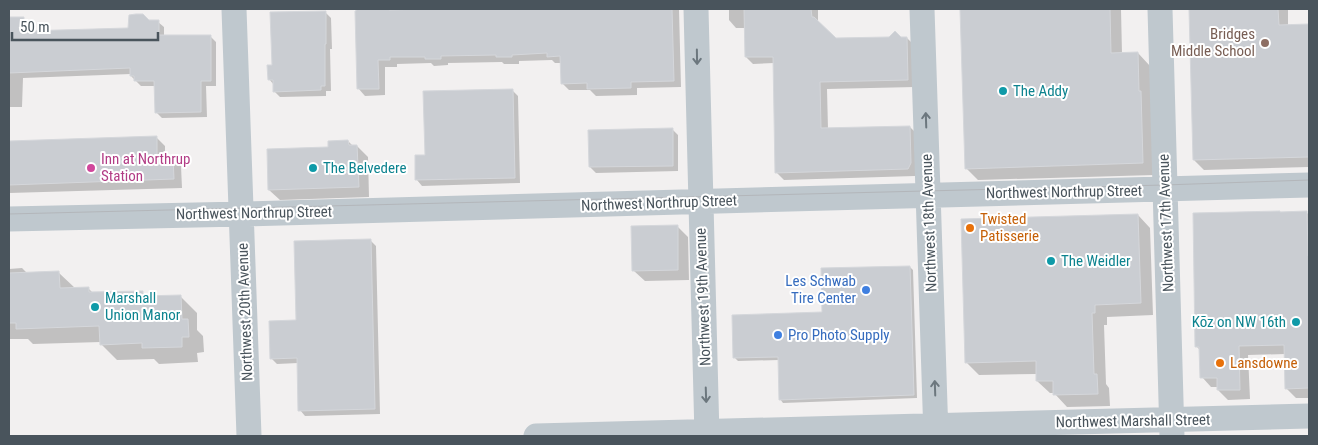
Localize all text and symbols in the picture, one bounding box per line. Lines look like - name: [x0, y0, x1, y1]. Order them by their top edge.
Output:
- scale bar: [12, 10, 159, 42]
- text: 50 m: [20, 18, 50, 36]
- place label: Bridges Middle School: [1171, 25, 1255, 60]
- marker: Bridges Middle School: [1259, 37, 1271, 49]
- one-way arrow: [693, 49, 702, 65]
- place label: The Addy: [1013, 82, 1068, 100]
- marker: The Addy: [997, 85, 1009, 97]
- one-way arrow: [921, 112, 930, 128]
- place label: Inn at Northrup Station: [101, 150, 190, 185]
- street label: Northwest 18th Avenue: [918, 154, 940, 292]
- street label: Northwest 17th Avenue: [1155, 154, 1177, 292]
- place label: The Belvedere: [323, 159, 406, 177]
- marker: Inn at Northrup Station: [85, 162, 97, 174]
- marker: The Belvedere: [307, 162, 319, 174]
- street label: Northwest Northrup Street: [986, 182, 1142, 202]
- street label: Northwest Northrup Street: [581, 191, 737, 215]
- street label: Northwest Northrup Street: [176, 203, 332, 223]
- place label: Twisted Patisserie: [980, 210, 1039, 245]
- marker: Twisted Patisserie: [964, 222, 976, 234]
- street label: Northwest 19th Avenue: [692, 228, 714, 366]
- street label: Northwest 20th Avenue: [234, 243, 256, 381]
- place label: The Weidler: [1061, 252, 1131, 270]
- marker: The Weidler: [1045, 255, 1057, 267]
- place label: Les Schwab Tire Center: [785, 272, 856, 307]
- marker: Les Schwab Tire Center: [860, 284, 872, 296]
- place label: Marshall Union Manor: [105, 289, 181, 324]
- marker: Marshall Union Manor: [89, 301, 101, 313]
- place label: Kōz on NW 16th: [1192, 313, 1286, 331]
- marker: Kōz on NW 16th: [1290, 316, 1302, 328]
- place label: Pro Photo Supply: [788, 326, 890, 344]
- marker: Pro Photo Supply: [772, 329, 784, 341]
- place label: Lansdowne: [1230, 354, 1297, 372]
- marker: Lansdowne: [1214, 357, 1226, 369]
- one-way arrow: [930, 380, 939, 396]
- one-way arrow: [702, 387, 711, 403]
- street label: Northwest Marshall Street: [1055, 411, 1211, 431]

